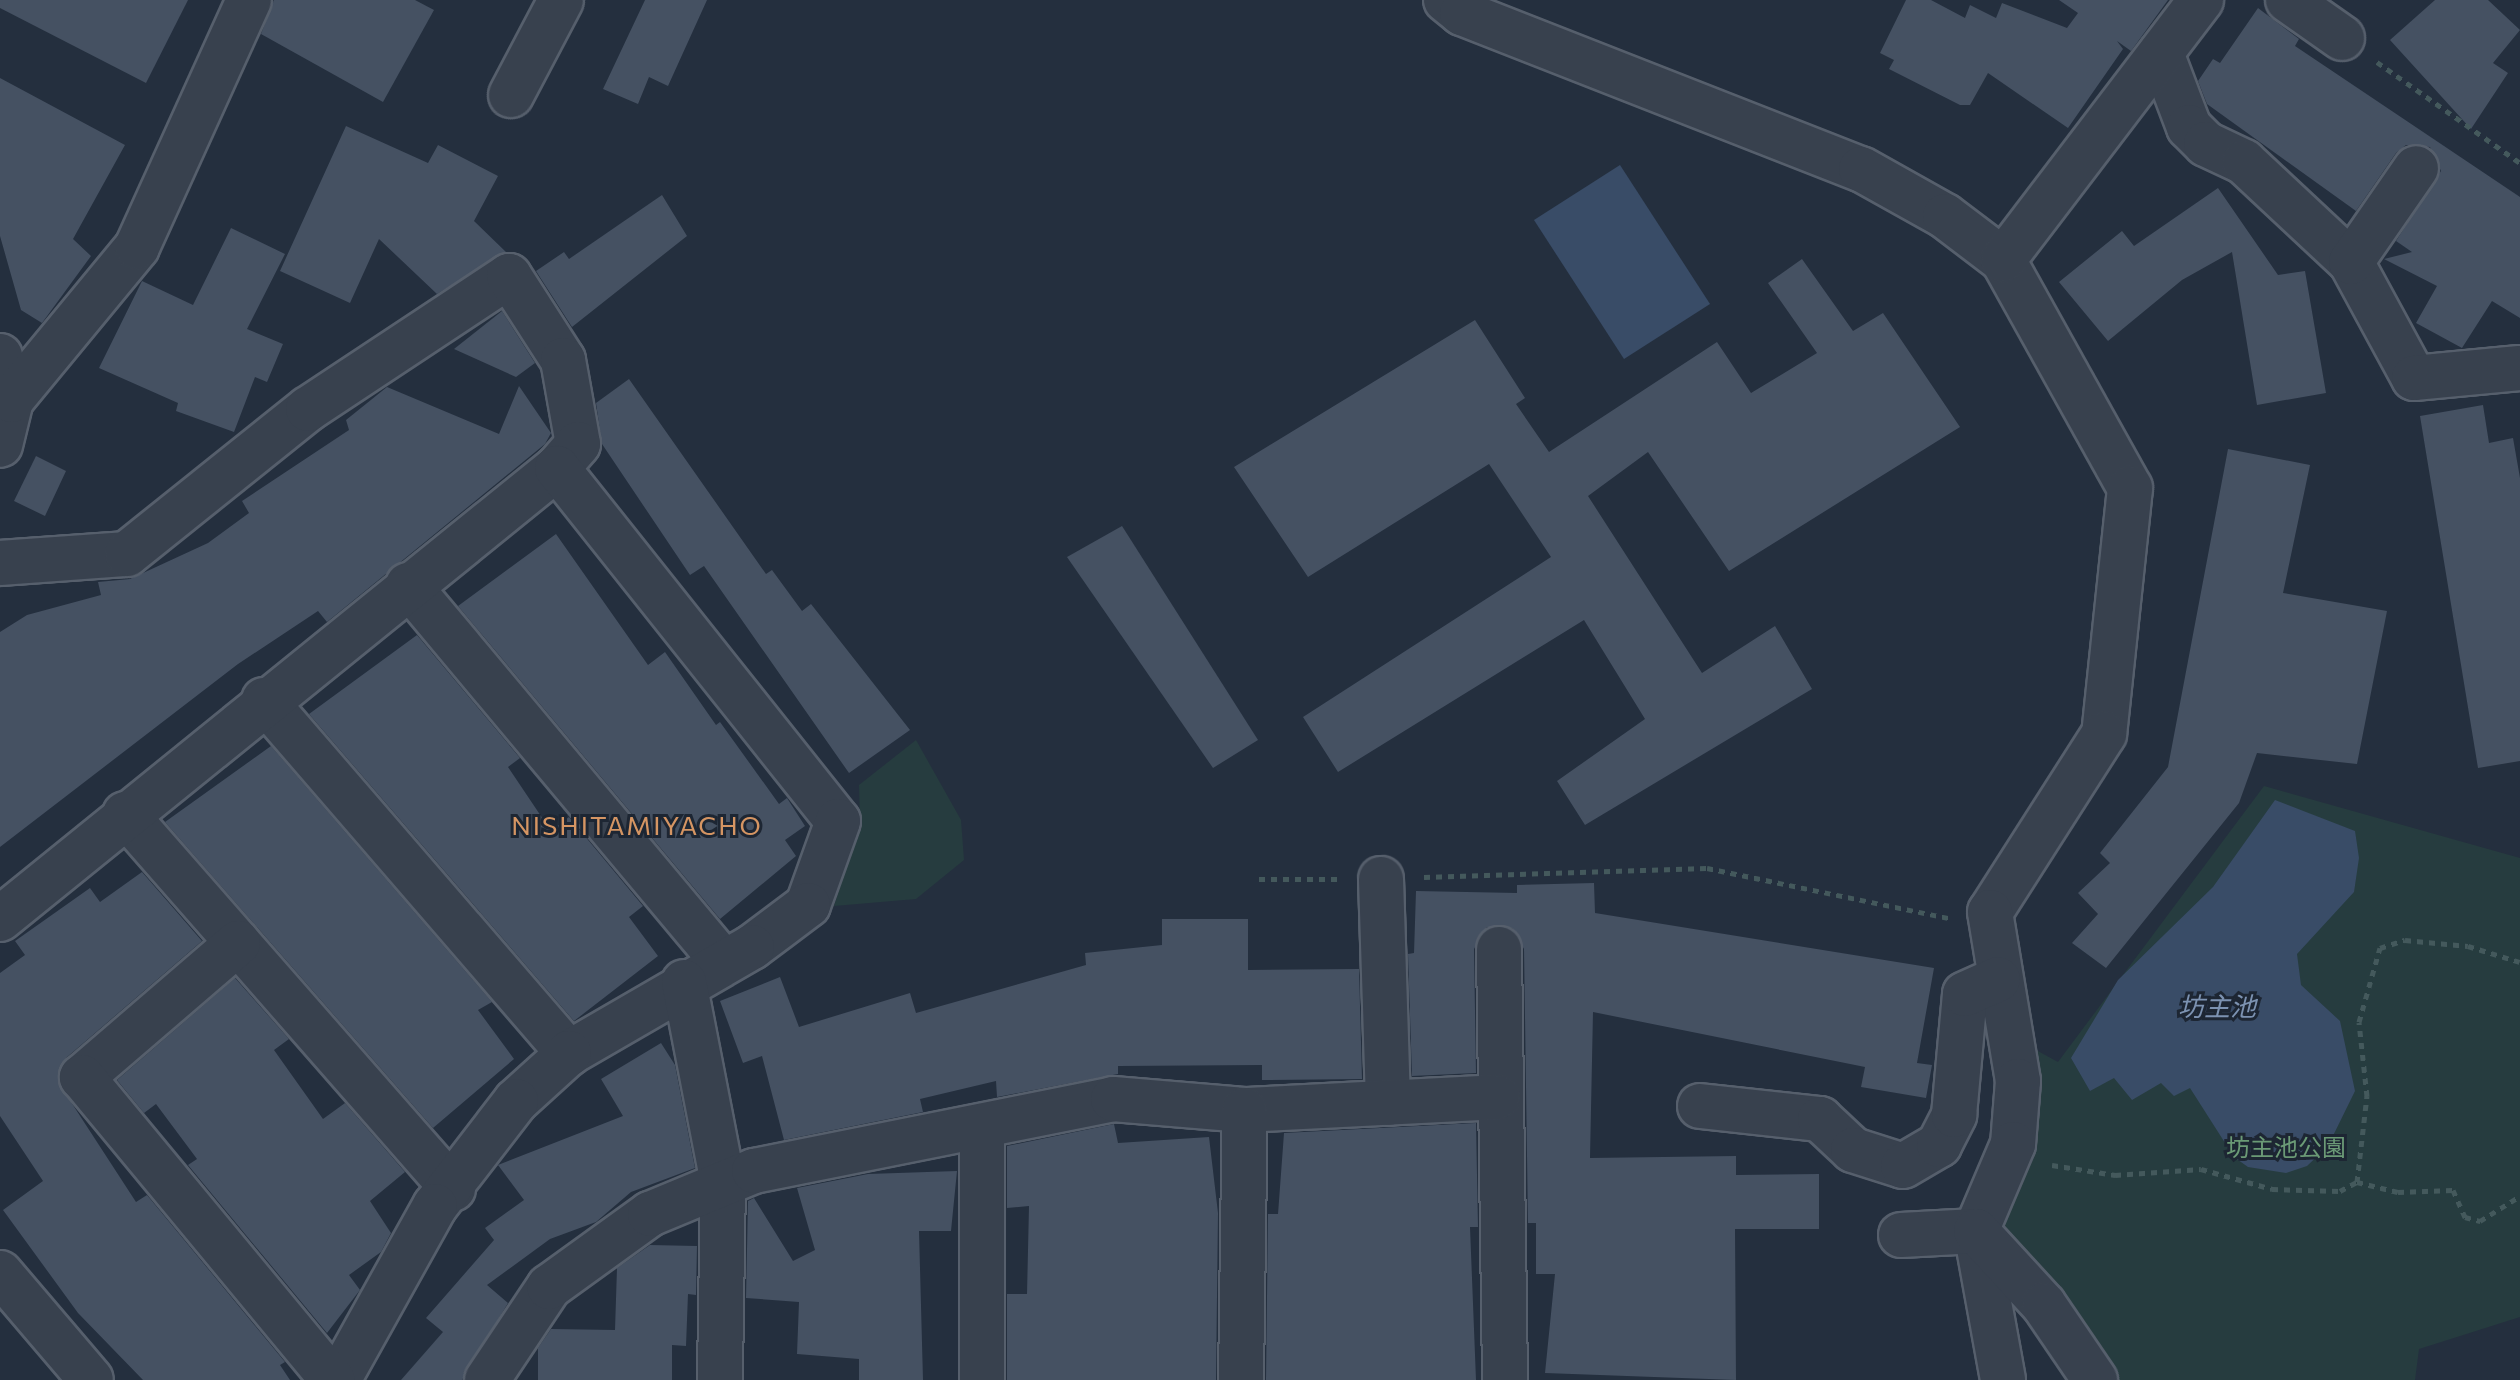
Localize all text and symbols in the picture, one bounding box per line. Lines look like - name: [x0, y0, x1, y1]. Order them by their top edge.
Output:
- district label: NISHITAMIYACHO: [511, 809, 763, 841]
- water label: 坊主池: [2178, 990, 2256, 1022]
- park label: 坊主池公園: [2226, 1133, 2346, 1161]

